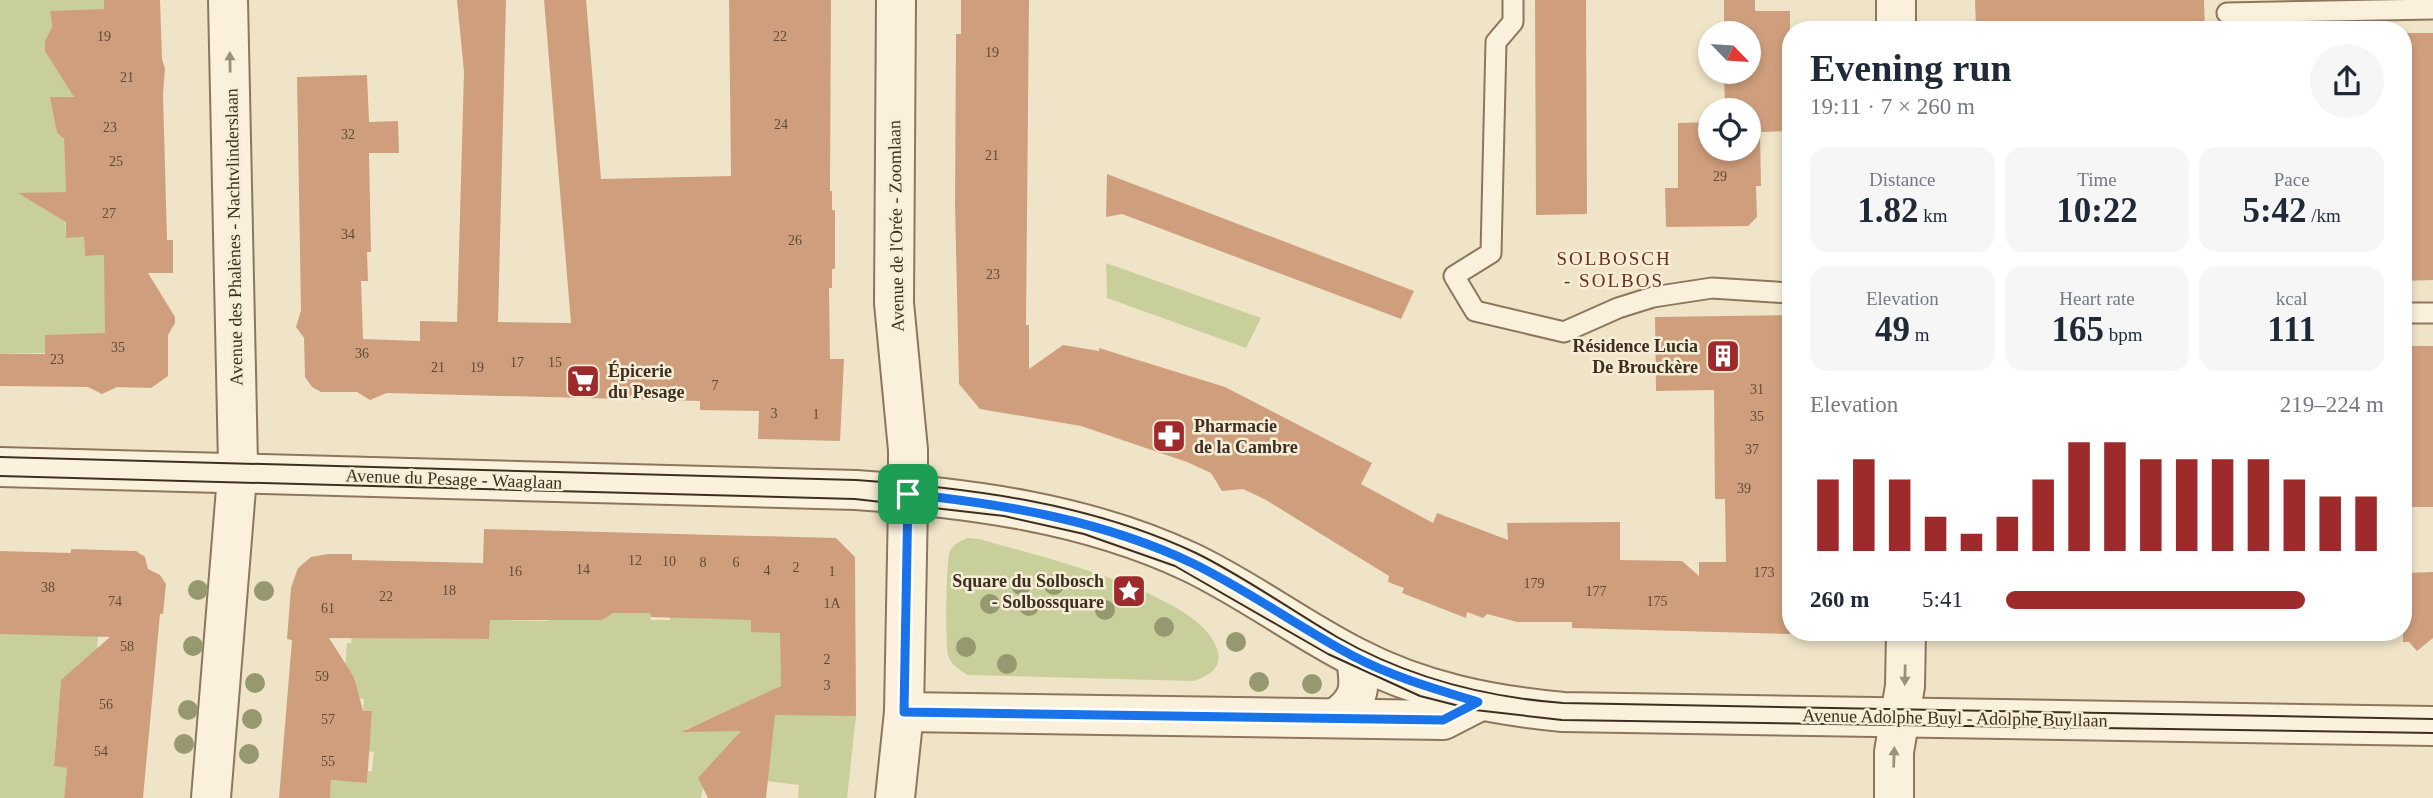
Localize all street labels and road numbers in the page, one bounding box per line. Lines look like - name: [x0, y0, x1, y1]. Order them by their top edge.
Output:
- street label: Avenue des Phalènes - Nachtvlinderslaan: [221, 88, 247, 386]
- street label: Avenue de l'Orée - Zoomlaan: [884, 120, 908, 332]
- street label: Avenue du Pesage - Waaglaan: [345, 465, 563, 493]
- street label: Avenue Adolphe Buyl - Adolphe Buyllaan: [1802, 705, 2108, 731]

